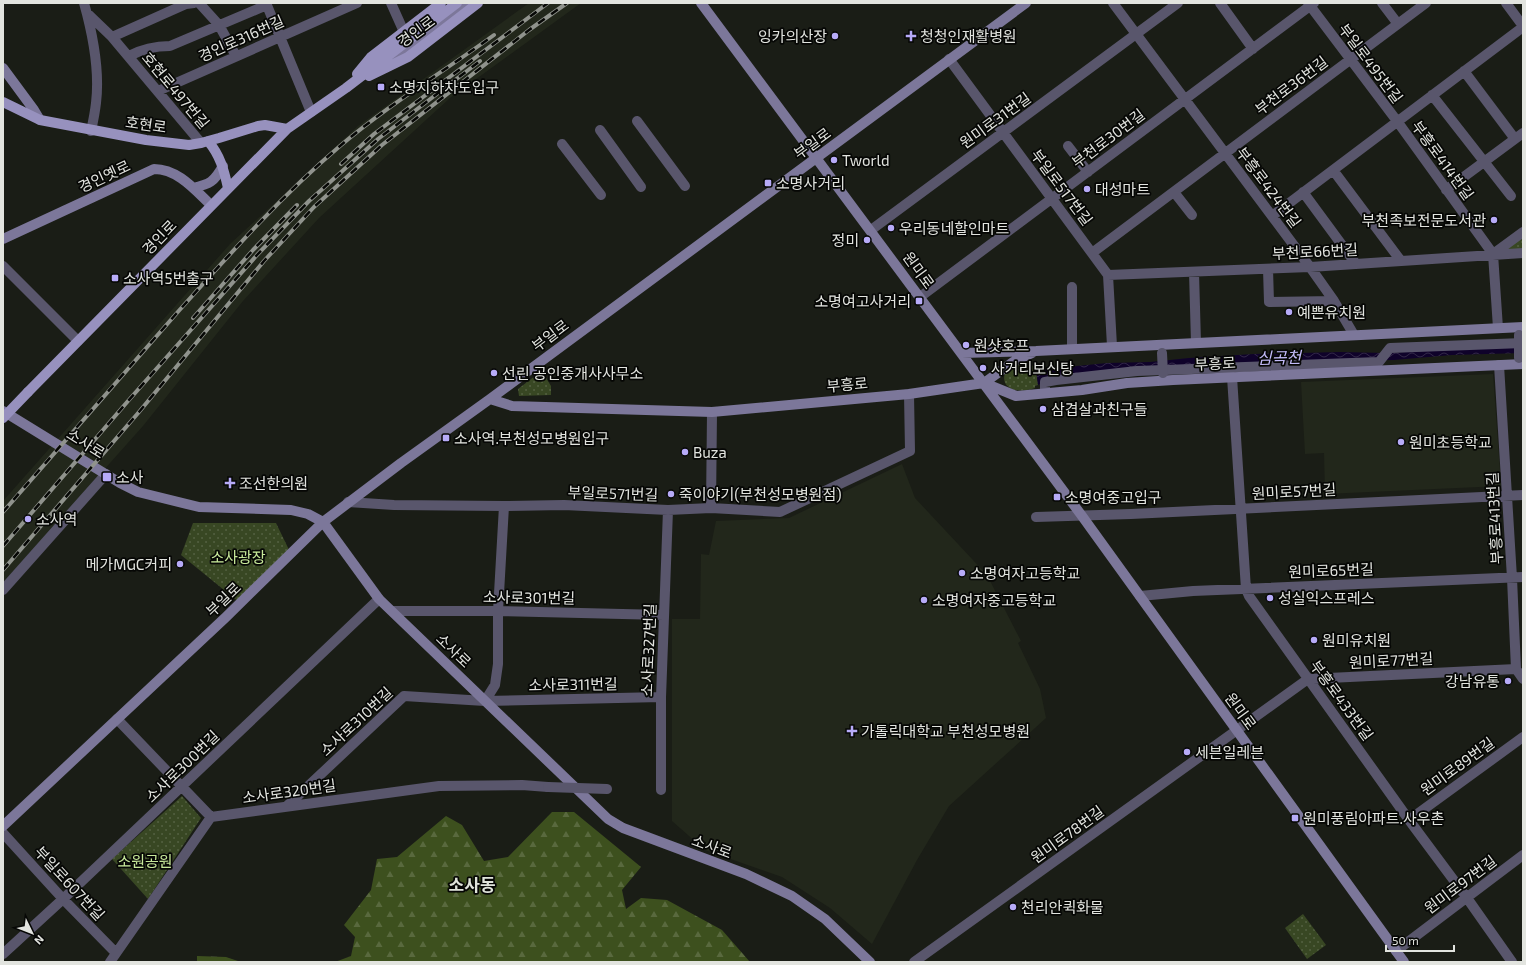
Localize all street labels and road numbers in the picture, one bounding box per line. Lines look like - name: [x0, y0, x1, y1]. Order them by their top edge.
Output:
- street label: 경인로316번길: [195, 11, 287, 65]
- street label: 경인로: [394, 12, 438, 50]
- street label: 부일로495번길: [1335, 20, 1407, 106]
- street label: 호현로497번길: [139, 48, 213, 132]
- street label: 부천로36번길: [1251, 52, 1331, 118]
- street label: 원미로31번길: [956, 88, 1034, 152]
- street label: 부천로30번길: [1068, 105, 1148, 171]
- street label: 호현로: [124, 112, 168, 136]
- street label: 부흥로414번길: [1408, 117, 1478, 203]
- street label: 부일로: [790, 124, 834, 162]
- street label: 부흥로424번길: [1233, 143, 1305, 231]
- street label: 부일로517번길: [1028, 145, 1096, 229]
- street label: 경인옛로: [75, 156, 133, 196]
- street label: 경인로: [138, 216, 180, 258]
- street label: 부천로66번길: [1272, 240, 1358, 262]
- street label: 원미로: [900, 248, 938, 292]
- street label: 부일로: [528, 315, 572, 355]
- street label: 부흥로: [1194, 353, 1236, 373]
- street label: 부흥로: [826, 373, 868, 395]
- street label: 소사로: [64, 424, 108, 462]
- street label: 부흥로413번길: [1483, 471, 1505, 565]
- street label: 원미로57번길: [1251, 480, 1337, 502]
- street label: 부일로571번길: [567, 482, 659, 504]
- street label: 원미로65번길: [1288, 560, 1374, 580]
- street label: 부일로: [202, 578, 244, 620]
- street label: 소사로301번길: [483, 587, 575, 607]
- street label: 소사로327번길: [637, 603, 659, 697]
- street label: 소사로: [433, 629, 475, 671]
- street label: 원미로77번길: [1348, 649, 1434, 671]
- street label: 부흥로433번길: [1307, 656, 1377, 744]
- street label: 소사로311번길: [528, 674, 618, 694]
- street label: 소사로310번길: [316, 683, 396, 759]
- street label: 원미로: [1222, 689, 1260, 733]
- street label: 소사로300번길: [141, 726, 223, 806]
- street label: 원미로89번길: [1417, 733, 1497, 799]
- street label: 소사로320번길: [241, 775, 337, 807]
- street label: 원미로78번길: [1027, 802, 1107, 866]
- street label: 소사로: [689, 830, 735, 862]
- street label: 부일로607번길: [31, 842, 109, 924]
- street label: 원미로97번길: [1421, 851, 1499, 917]

